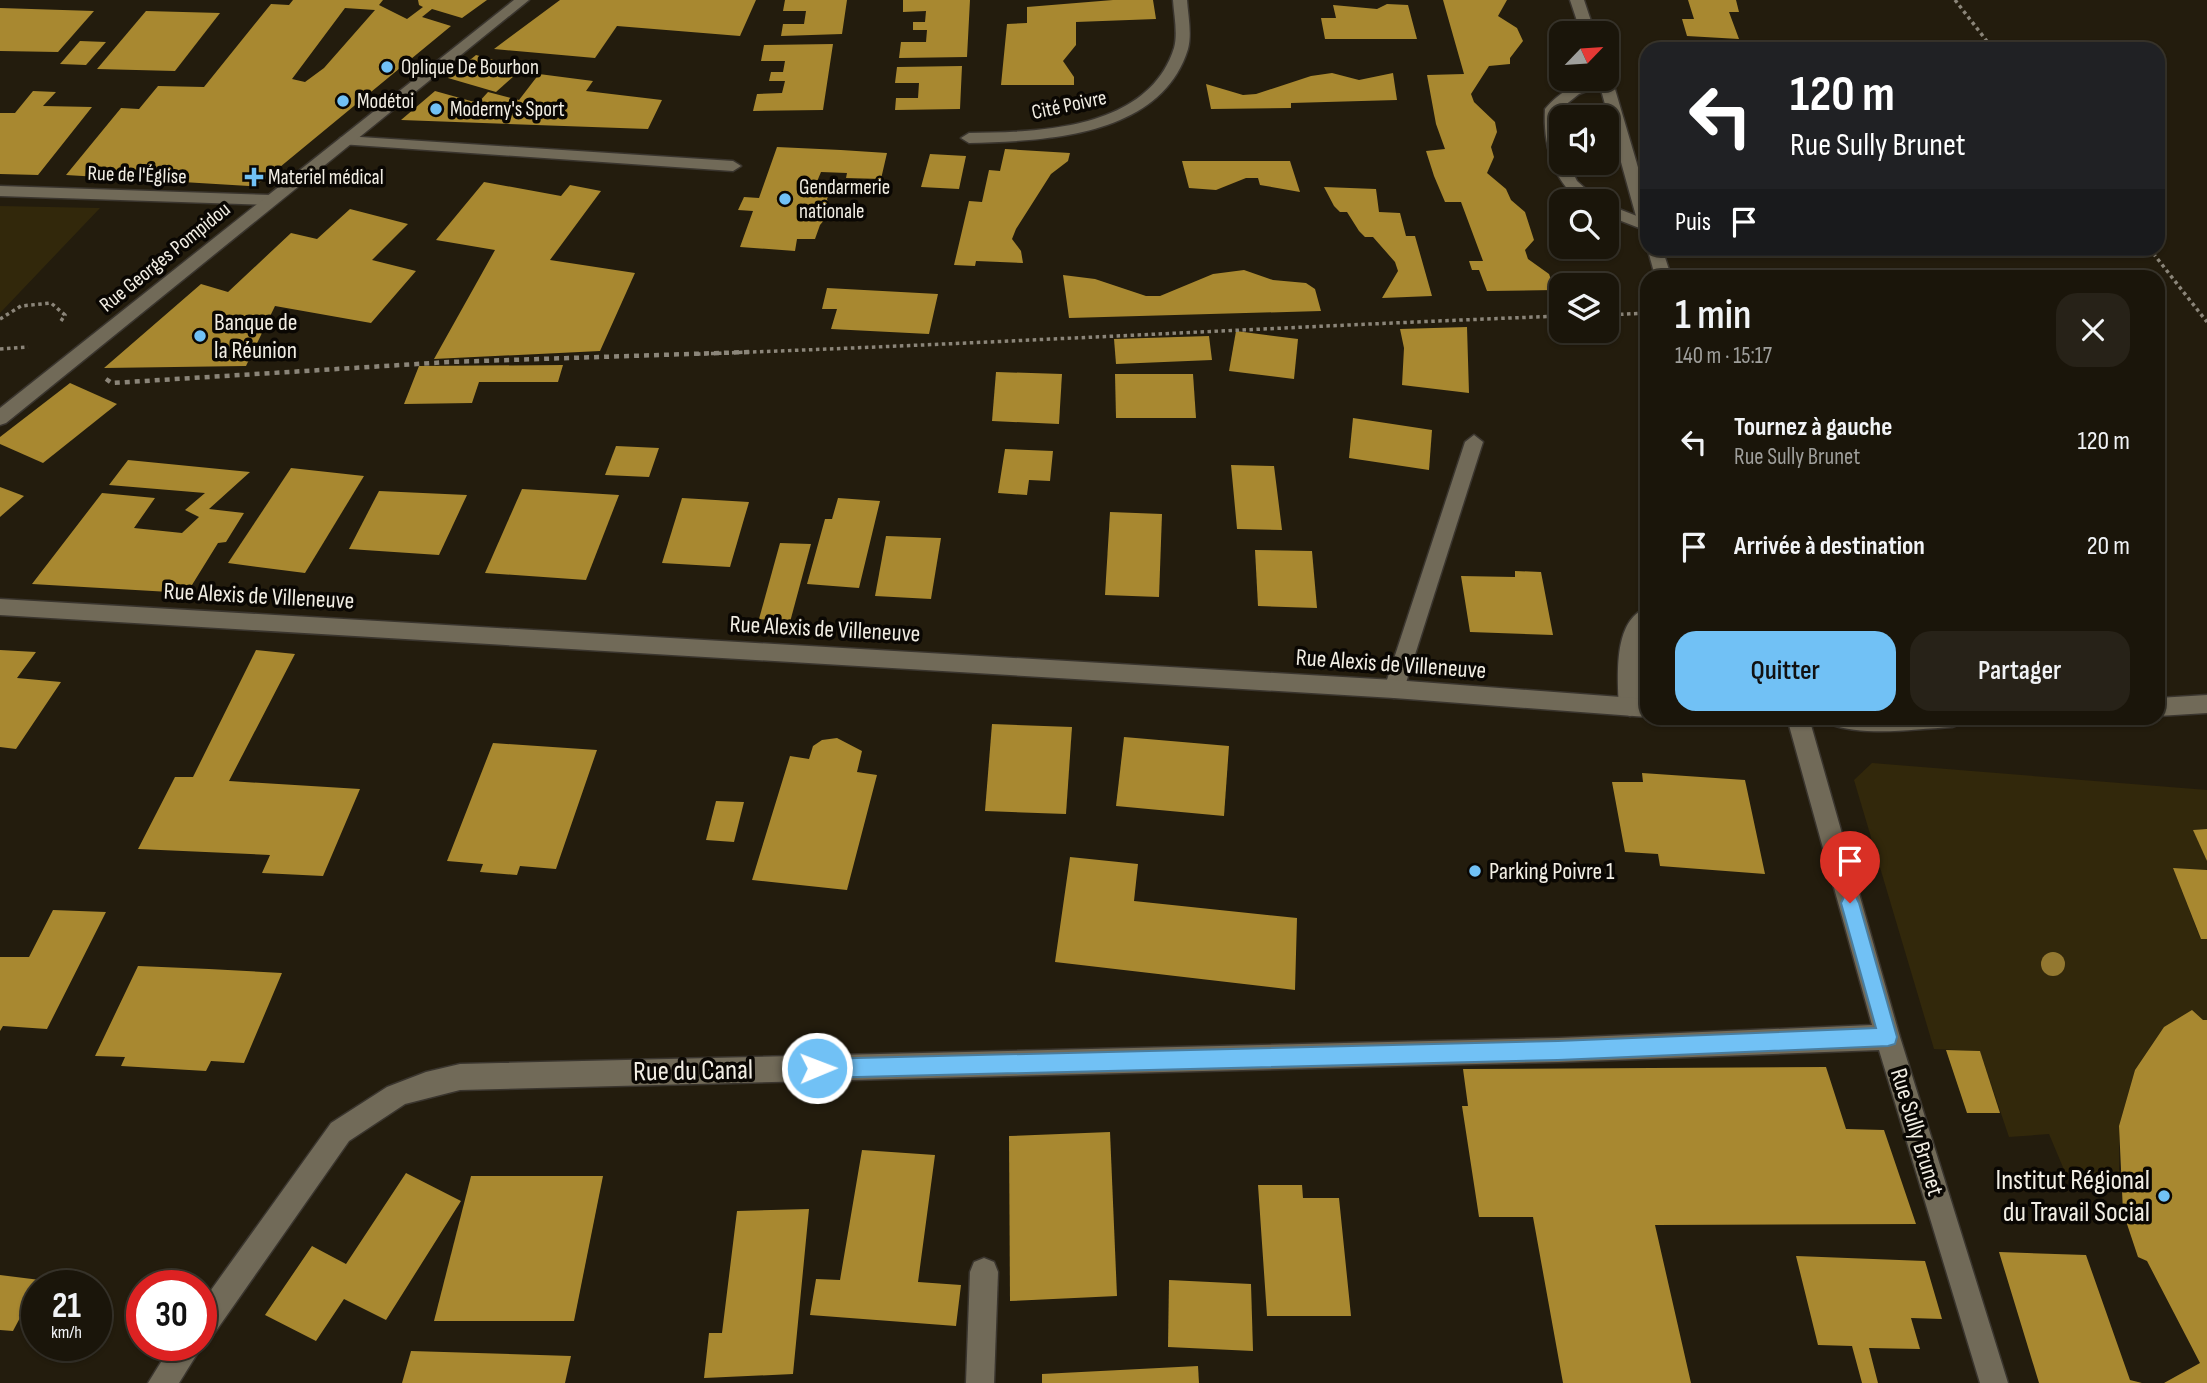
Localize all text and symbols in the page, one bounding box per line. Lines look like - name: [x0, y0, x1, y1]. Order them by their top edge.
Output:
- north arrow: [1549, 21, 1619, 91]
- map controls: [1549, 21, 1619, 343]
- place label: Oplique De Bourbon: [401, 55, 539, 80]
- marker: Oplique De Bourbon: [379, 59, 395, 75]
- text: 120 m: [1790, 66, 1895, 125]
- icon: left: [1675, 70, 1766, 161]
- street label: Cité Poivre: [1029, 85, 1109, 125]
- place label: Modétoi: [357, 89, 414, 114]
- marker: Modétoi: [335, 93, 351, 109]
- place label: Moderny's Sport: [450, 97, 565, 122]
- marker: Moderny's Sport: [428, 101, 444, 117]
- button: sound: [1549, 105, 1619, 175]
- text: Rue Sully Brunet: [1790, 126, 1966, 165]
- street label: Rue de l'Église: [87, 161, 187, 189]
- place label: Materiel médical: [268, 165, 384, 190]
- marker: Materiel médical: [246, 169, 262, 185]
- place label: Gendarmerie nationale: [799, 175, 890, 224]
- button: search: [1549, 189, 1619, 259]
- marker: Gendarmerie nationale: [777, 191, 793, 207]
- street label: Rue Georges Pompidou: [95, 197, 235, 317]
- icon: arrive: [1725, 203, 1763, 241]
- text: Puis: [1675, 207, 1711, 238]
- button: layers: [1549, 273, 1619, 343]
- text: 1 min: [1675, 290, 1751, 341]
- button: close: [2056, 293, 2130, 367]
- place label: Banque de la Réunion: [214, 308, 297, 365]
- marker: Banque de la Réunion: [192, 328, 208, 344]
- text: 140 m · 15:17: [1675, 342, 1772, 370]
- text: Tournez à gauche: [1734, 412, 1892, 443]
- icon: left: [1675, 423, 1713, 461]
- text: 120 m: [2077, 426, 2130, 457]
- text: Rue Sully Brunet: [1734, 443, 1860, 471]
- icon: arrive: [1675, 528, 1713, 566]
- text: Arrivée à destination: [1734, 531, 1925, 562]
- text: 20 m: [2087, 531, 2130, 562]
- street label: Rue Alexis de Villeneuve: [163, 577, 355, 615]
- street label: Rue Alexis de Villeneuve: [729, 610, 921, 648]
- button: Quitter: [1675, 631, 1896, 711]
- button: Partager: [1910, 631, 2130, 711]
- street label: Rue Alexis de Villeneuve: [1295, 643, 1487, 685]
- pin: [1820, 831, 1880, 903]
- icon: arrive: [1831, 842, 1869, 880]
- place label: Parking Poivre 1: [1489, 857, 1615, 886]
- marker: Parking Poivre 1: [1467, 863, 1483, 879]
- position arrow: [780, 1031, 854, 1105]
- street label: Rue du Canal: [633, 1053, 753, 1089]
- street label: Rue Sully Brunet: [1884, 1065, 1950, 1199]
- place label: Institut Régional du Travail Social: [1995, 1164, 2150, 1229]
- marker: Institut Régional du Travail Social: [2156, 1188, 2172, 1204]
- speed limit sign: 30: [126, 1270, 217, 1361]
- text: 21: [52, 1285, 81, 1328]
- text: km/h: [51, 1322, 82, 1343]

